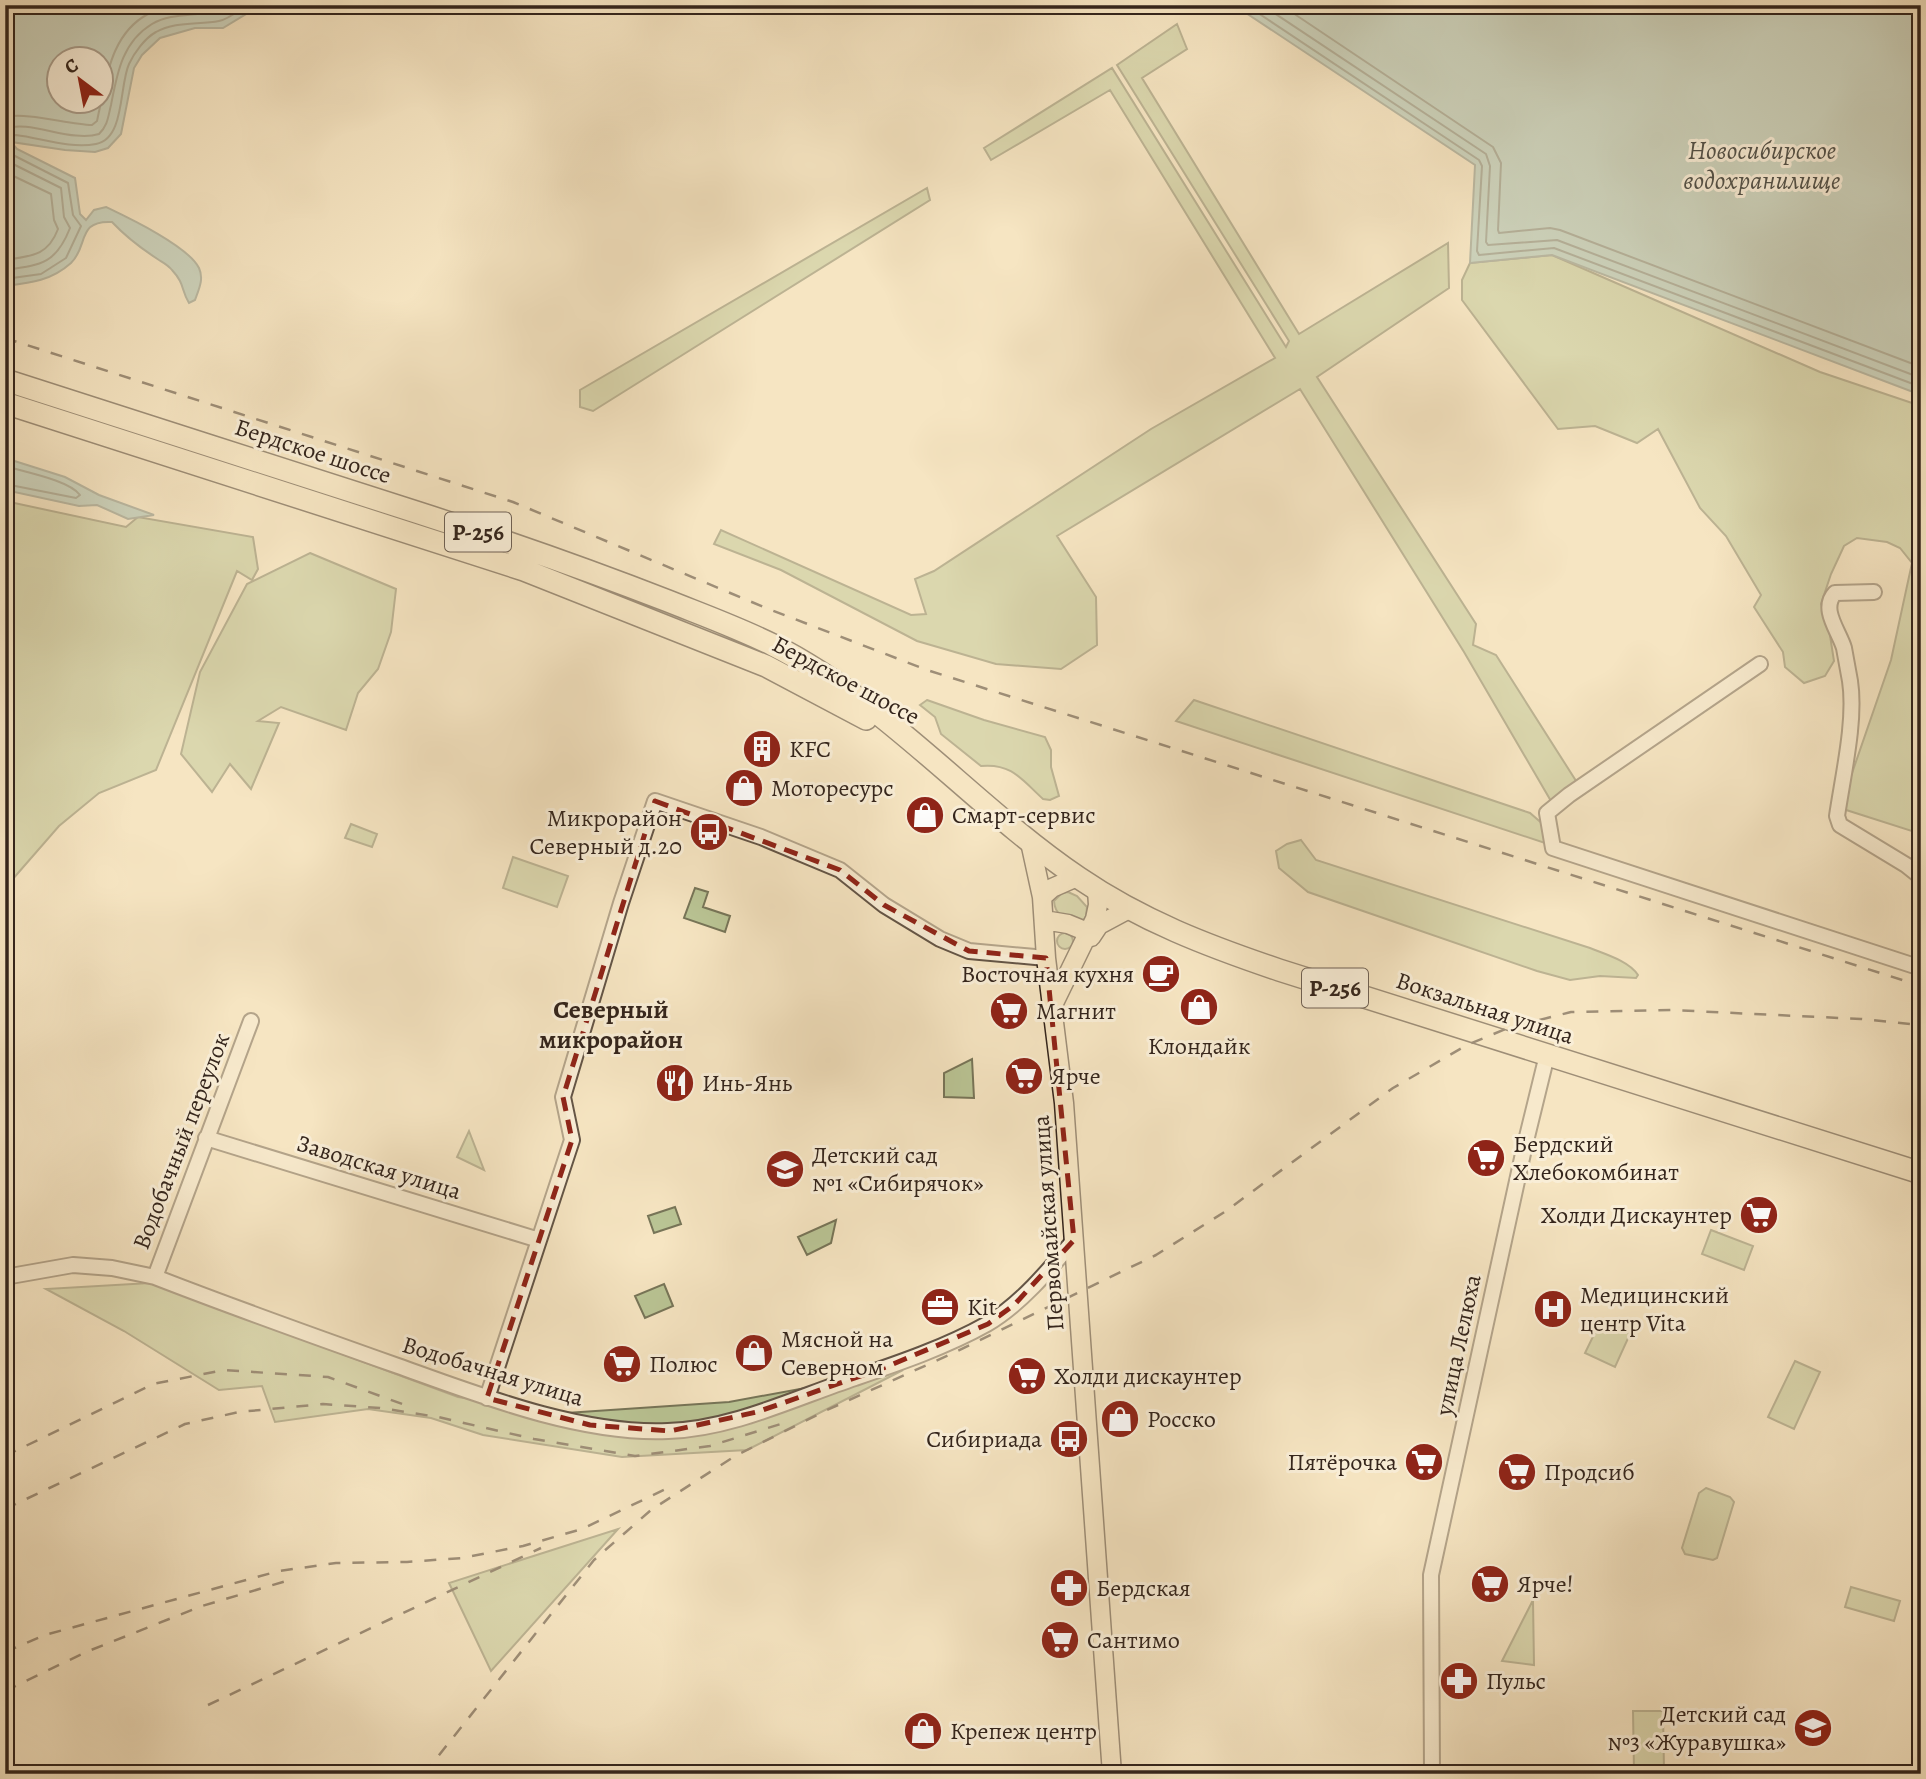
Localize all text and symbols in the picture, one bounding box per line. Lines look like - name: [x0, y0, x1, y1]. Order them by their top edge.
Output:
- north arrow: [46, 46, 116, 116]
- text: С: [60, 52, 83, 81]
- water label: Новосибирское водохранилище: [1683, 133, 1841, 198]
- street label: Бердское шоссе: [231, 411, 395, 491]
- road number: Р-256: [445, 512, 511, 552]
- street label: Бердское шоссе: [767, 628, 925, 732]
- building icon: KFC: [741, 728, 783, 770]
- place label: KFC: [789, 733, 831, 765]
- shop icon: Моторесурс: [723, 767, 765, 809]
- place label: Моторесурс: [771, 772, 894, 804]
- shop icon: Смарт-сервис: [904, 794, 946, 836]
- place label: Смарт-сервис: [952, 799, 1096, 831]
- place label: Микрорайон Северный д.20: [529, 802, 682, 862]
- bus stop icon: Микрорайон Северный д.20: [688, 811, 730, 853]
- cafe icon: Восточная кухня: [1140, 953, 1182, 995]
- place label: Восточная кухня: [961, 958, 1134, 990]
- street label: Вокзальная улица: [1392, 964, 1578, 1052]
- road number: Р-256: [1302, 968, 1368, 1007]
- shop icon: Клондайк: [1178, 986, 1220, 1028]
- supermarket icon: Магнит: [988, 990, 1030, 1032]
- district label: Северный микрорайон: [539, 992, 683, 1057]
- place label: Магнит: [1036, 995, 1116, 1027]
- street label: Водобачный переулок: [125, 1028, 237, 1254]
- place label: Клондайк: [1148, 1030, 1250, 1062]
- supermarket icon: Ярче: [1003, 1055, 1045, 1097]
- place label: Ярче: [1051, 1060, 1101, 1092]
- restaurant icon: Инь-Янь: [654, 1062, 696, 1104]
- place label: Инь-Янь: [702, 1067, 793, 1099]
- street label: Первомайская улица: [1025, 1114, 1071, 1332]
- street label: Заводская улица: [293, 1127, 465, 1207]
- place label: Бердский Хлебокомбинат: [1513, 1128, 1679, 1188]
- supermarket icon: Бердский Хлебокомбинат: [1465, 1137, 1507, 1179]
- place label: Детский сад №1 «Сибирячок»: [812, 1139, 983, 1199]
- school or university icon: Детский сад №1 «Сибирячок»: [764, 1148, 806, 1190]
- supermarket icon: Холди Дискаунтер: [1738, 1194, 1780, 1236]
- place label: Холди Дискаунтер: [1541, 1199, 1732, 1231]
- street label: улица Лелюха: [1427, 1271, 1489, 1420]
- place label: Медицинский центр Vita: [1580, 1279, 1729, 1339]
- office icon: Kit: [919, 1286, 961, 1328]
- hospital icon: Медицинский центр Vita: [1532, 1288, 1574, 1330]
- place label: Kit: [967, 1291, 997, 1323]
- place label: Мясной на Северном: [781, 1323, 893, 1383]
- street label: Водобачная улица: [398, 1328, 588, 1414]
- shop icon: Мясной на Северном: [733, 1332, 775, 1374]
- supermarket icon: Полюс: [601, 1343, 643, 1385]
- place label: Полюс: [649, 1348, 718, 1380]
- supermarket icon: Холди дискаунтер: [1006, 1355, 1048, 1397]
- place label: Холди дискаунтер: [1054, 1360, 1242, 1392]
- shop icon: Росско: [1099, 1398, 1141, 1440]
- place label: Росско: [1147, 1403, 1216, 1435]
- bus stop icon: Сибириада: [1048, 1418, 1090, 1460]
- place label: Сибириада: [926, 1423, 1042, 1455]
- supermarket icon: Пятёрочка: [1403, 1441, 1445, 1483]
- place label: Пятёрочка: [1287, 1446, 1397, 1478]
- supermarket icon: Продсиб: [1496, 1451, 1538, 1493]
- place label: Продсиб: [1544, 1456, 1635, 1488]
- supermarket icon: Ярче!: [1469, 1563, 1511, 1605]
- pharmacy icon: Бердская: [1048, 1567, 1090, 1609]
- place label: Ярче!: [1517, 1568, 1574, 1600]
- place label: Бердская: [1096, 1572, 1191, 1604]
- supermarket icon: Сантимо: [1039, 1619, 1081, 1661]
- place label: Сантимо: [1087, 1624, 1180, 1656]
- pharmacy icon: Пульс: [1438, 1660, 1480, 1702]
- place label: Пульс: [1486, 1665, 1546, 1697]
- place label: Детский сад №3 «Журавушка»: [1607, 1698, 1786, 1758]
- school or university icon: Детский сад №3 «Журавушка»: [1792, 1707, 1834, 1749]
- shop icon: Крепеж центр: [902, 1710, 944, 1752]
- place label: Крепеж центр: [950, 1715, 1097, 1747]

